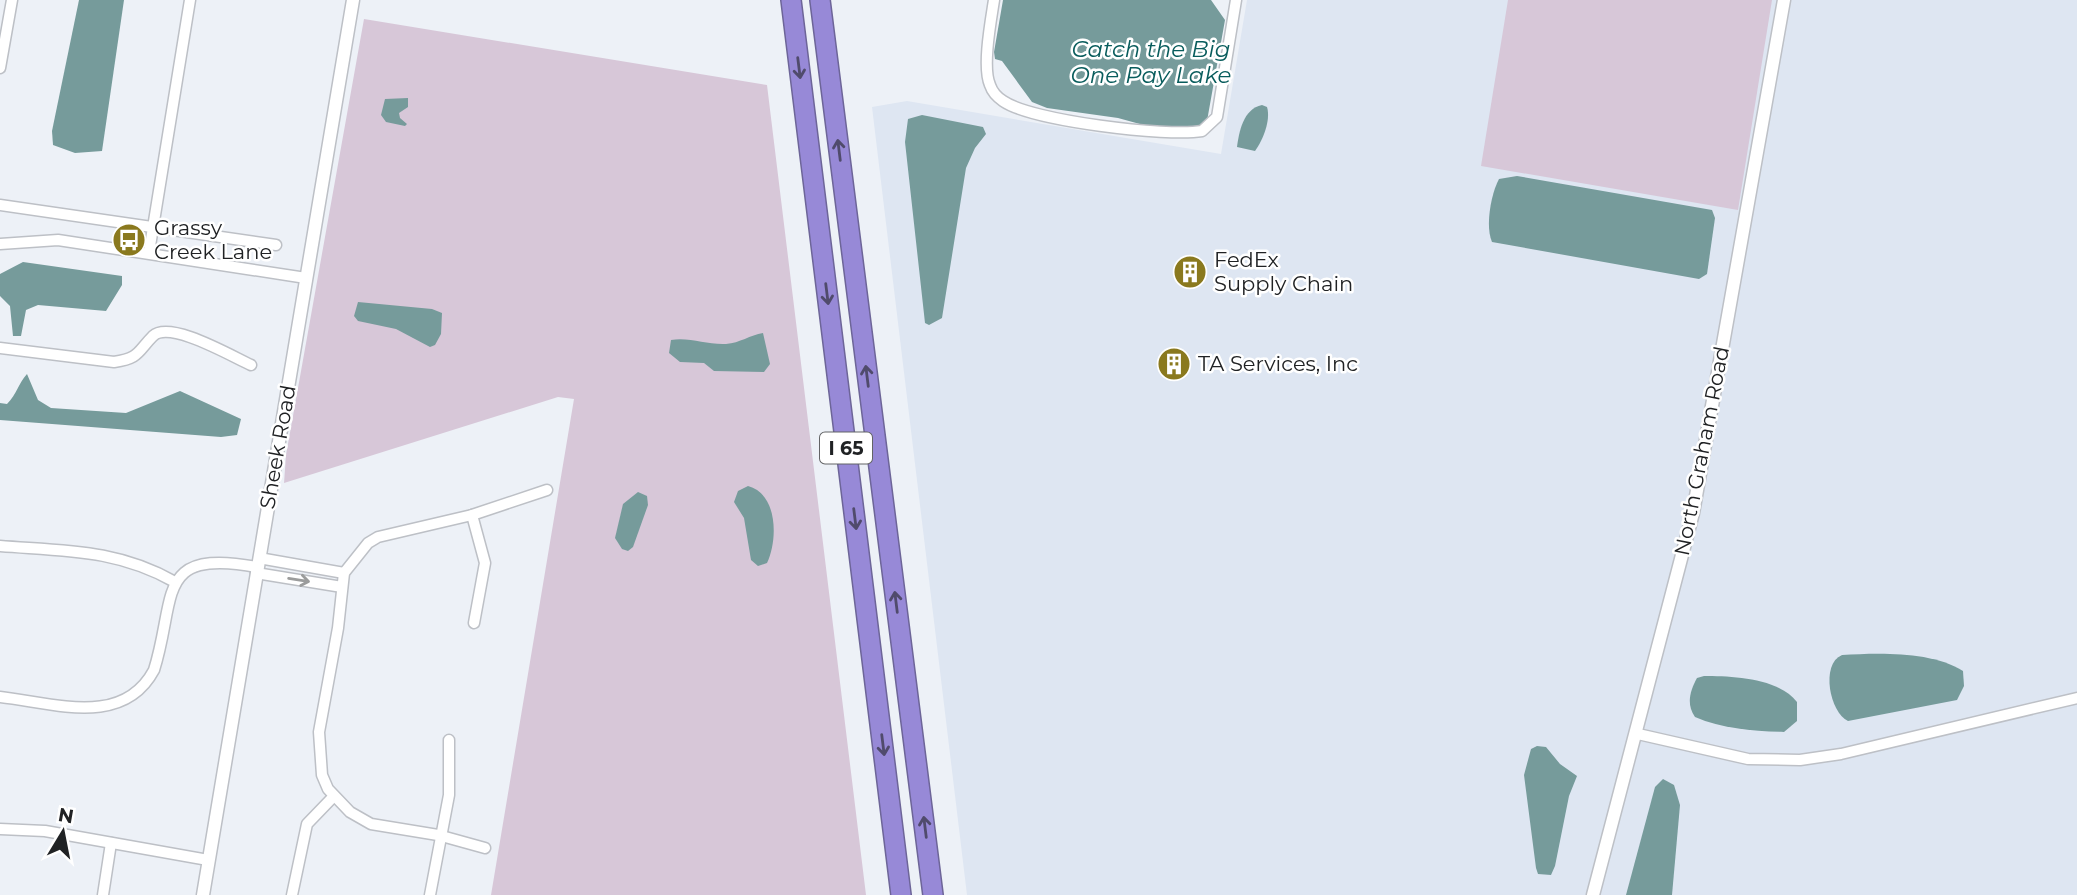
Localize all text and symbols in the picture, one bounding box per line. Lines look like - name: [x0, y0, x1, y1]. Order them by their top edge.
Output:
- water label: Catch the Big One Pay Lake: [1071, 35, 1232, 89]
- one-way arrow: [792, 56, 805, 79]
- one-way arrow: [832, 139, 845, 162]
- place label: Grassy Creek Lane: [154, 215, 272, 264]
- bus stop icon: Grassy Creek Lane: [110, 221, 148, 259]
- place label: FedEx Supply Chain: [1214, 247, 1353, 296]
- building icon: FedEx Supply Chain: [1171, 253, 1209, 291]
- one-way arrow: [820, 282, 833, 304]
- street label: North Graham Road: [1669, 344, 1734, 558]
- building icon: TA Services, Inc: [1155, 345, 1193, 383]
- place label: TA Services, Inc: [1198, 351, 1358, 376]
- one-way arrow: [861, 365, 874, 388]
- street label: Sheek Road: [254, 383, 301, 511]
- road number: I 65: [820, 432, 872, 463]
- one-way arrow: [848, 507, 861, 530]
- one-way arrow: [287, 574, 310, 587]
- one-way arrow: [889, 591, 902, 613]
- one-way arrow: [876, 733, 889, 756]
- north arrow: [28, 797, 98, 867]
- text: N: [56, 803, 75, 828]
- one-way arrow: [918, 816, 931, 839]

